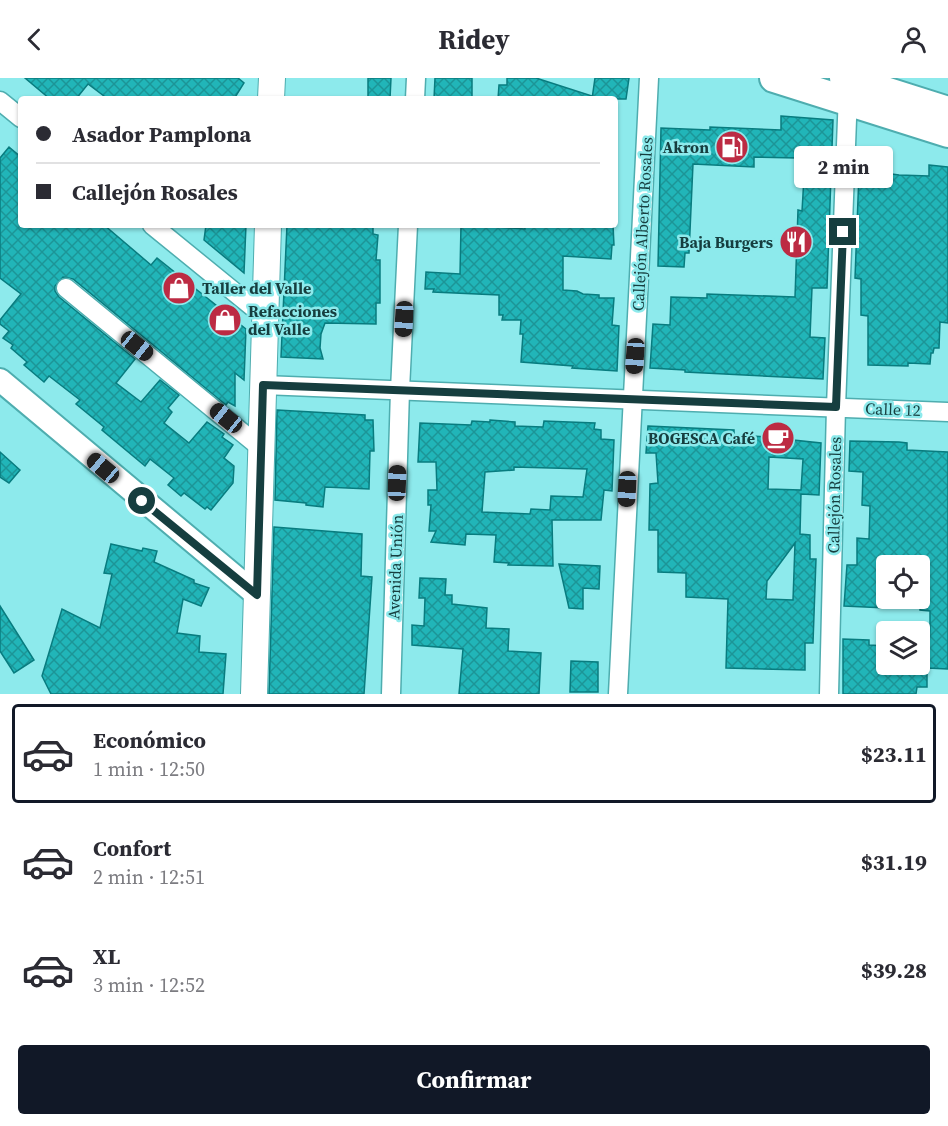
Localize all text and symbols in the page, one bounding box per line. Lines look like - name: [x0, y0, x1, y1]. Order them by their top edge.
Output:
- text: Ridey: [438, 21, 510, 58]
- icon: back: [18, 23, 51, 56]
- icon: person: [897, 23, 930, 56]
- text: Asador Pamplona: [72, 119, 251, 149]
- fuel station icon: Akron: [714, 129, 750, 165]
- street label: Callejón Alberto Rosales: [626, 136, 658, 312]
- place label: Akron: [663, 136, 709, 158]
- callout: 2 min: [794, 145, 892, 187]
- text: 2 min: [818, 153, 869, 181]
- text: Callejón Rosales: [72, 177, 238, 207]
- route end: [829, 218, 856, 245]
- restaurant icon: Baja Burgers: [778, 224, 814, 260]
- place label: Baja Burgers: [679, 231, 773, 253]
- shop icon: Taller del Valle: [161, 270, 197, 306]
- place label: Taller del Valle: [202, 277, 311, 299]
- place label: Refacciones del Valle: [248, 300, 337, 340]
- car: [394, 301, 414, 337]
- shop icon: Refacciones del Valle: [207, 302, 243, 338]
- car: [117, 328, 157, 364]
- car: [625, 337, 645, 375]
- street label: Calle 12: [865, 397, 921, 421]
- car: [206, 400, 246, 436]
- cafe icon: BOGESCA Café: [760, 420, 796, 456]
- place label: BOGESCA Café: [648, 427, 755, 449]
- street label: Callejón Rosales: [822, 436, 846, 553]
- car: [83, 450, 123, 486]
- car: [387, 465, 407, 501]
- car: [617, 471, 637, 507]
- route start: [128, 487, 155, 514]
- street label: Avenida Unión: [382, 514, 408, 620]
- map controls: [876, 555, 930, 675]
- button: locate: [876, 555, 930, 609]
- button: layers: [876, 621, 930, 675]
- text: Económico: [93, 725, 206, 755]
- icon: car: [21, 727, 75, 781]
- text: $23.11: [861, 739, 927, 769]
- text: 1 min · 12:50: [93, 755, 205, 783]
- text: Confort: [93, 833, 171, 863]
- icon: car: [21, 835, 75, 889]
- text: $31.19: [861, 847, 927, 877]
- text: 2 min · 12:51: [93, 863, 205, 891]
- text: XL: [93, 941, 120, 971]
- icon: car: [21, 943, 75, 997]
- text: $39.28: [861, 955, 927, 985]
- text: 3 min · 12:52: [93, 971, 205, 999]
- button: Confirmar: [18, 1045, 930, 1114]

